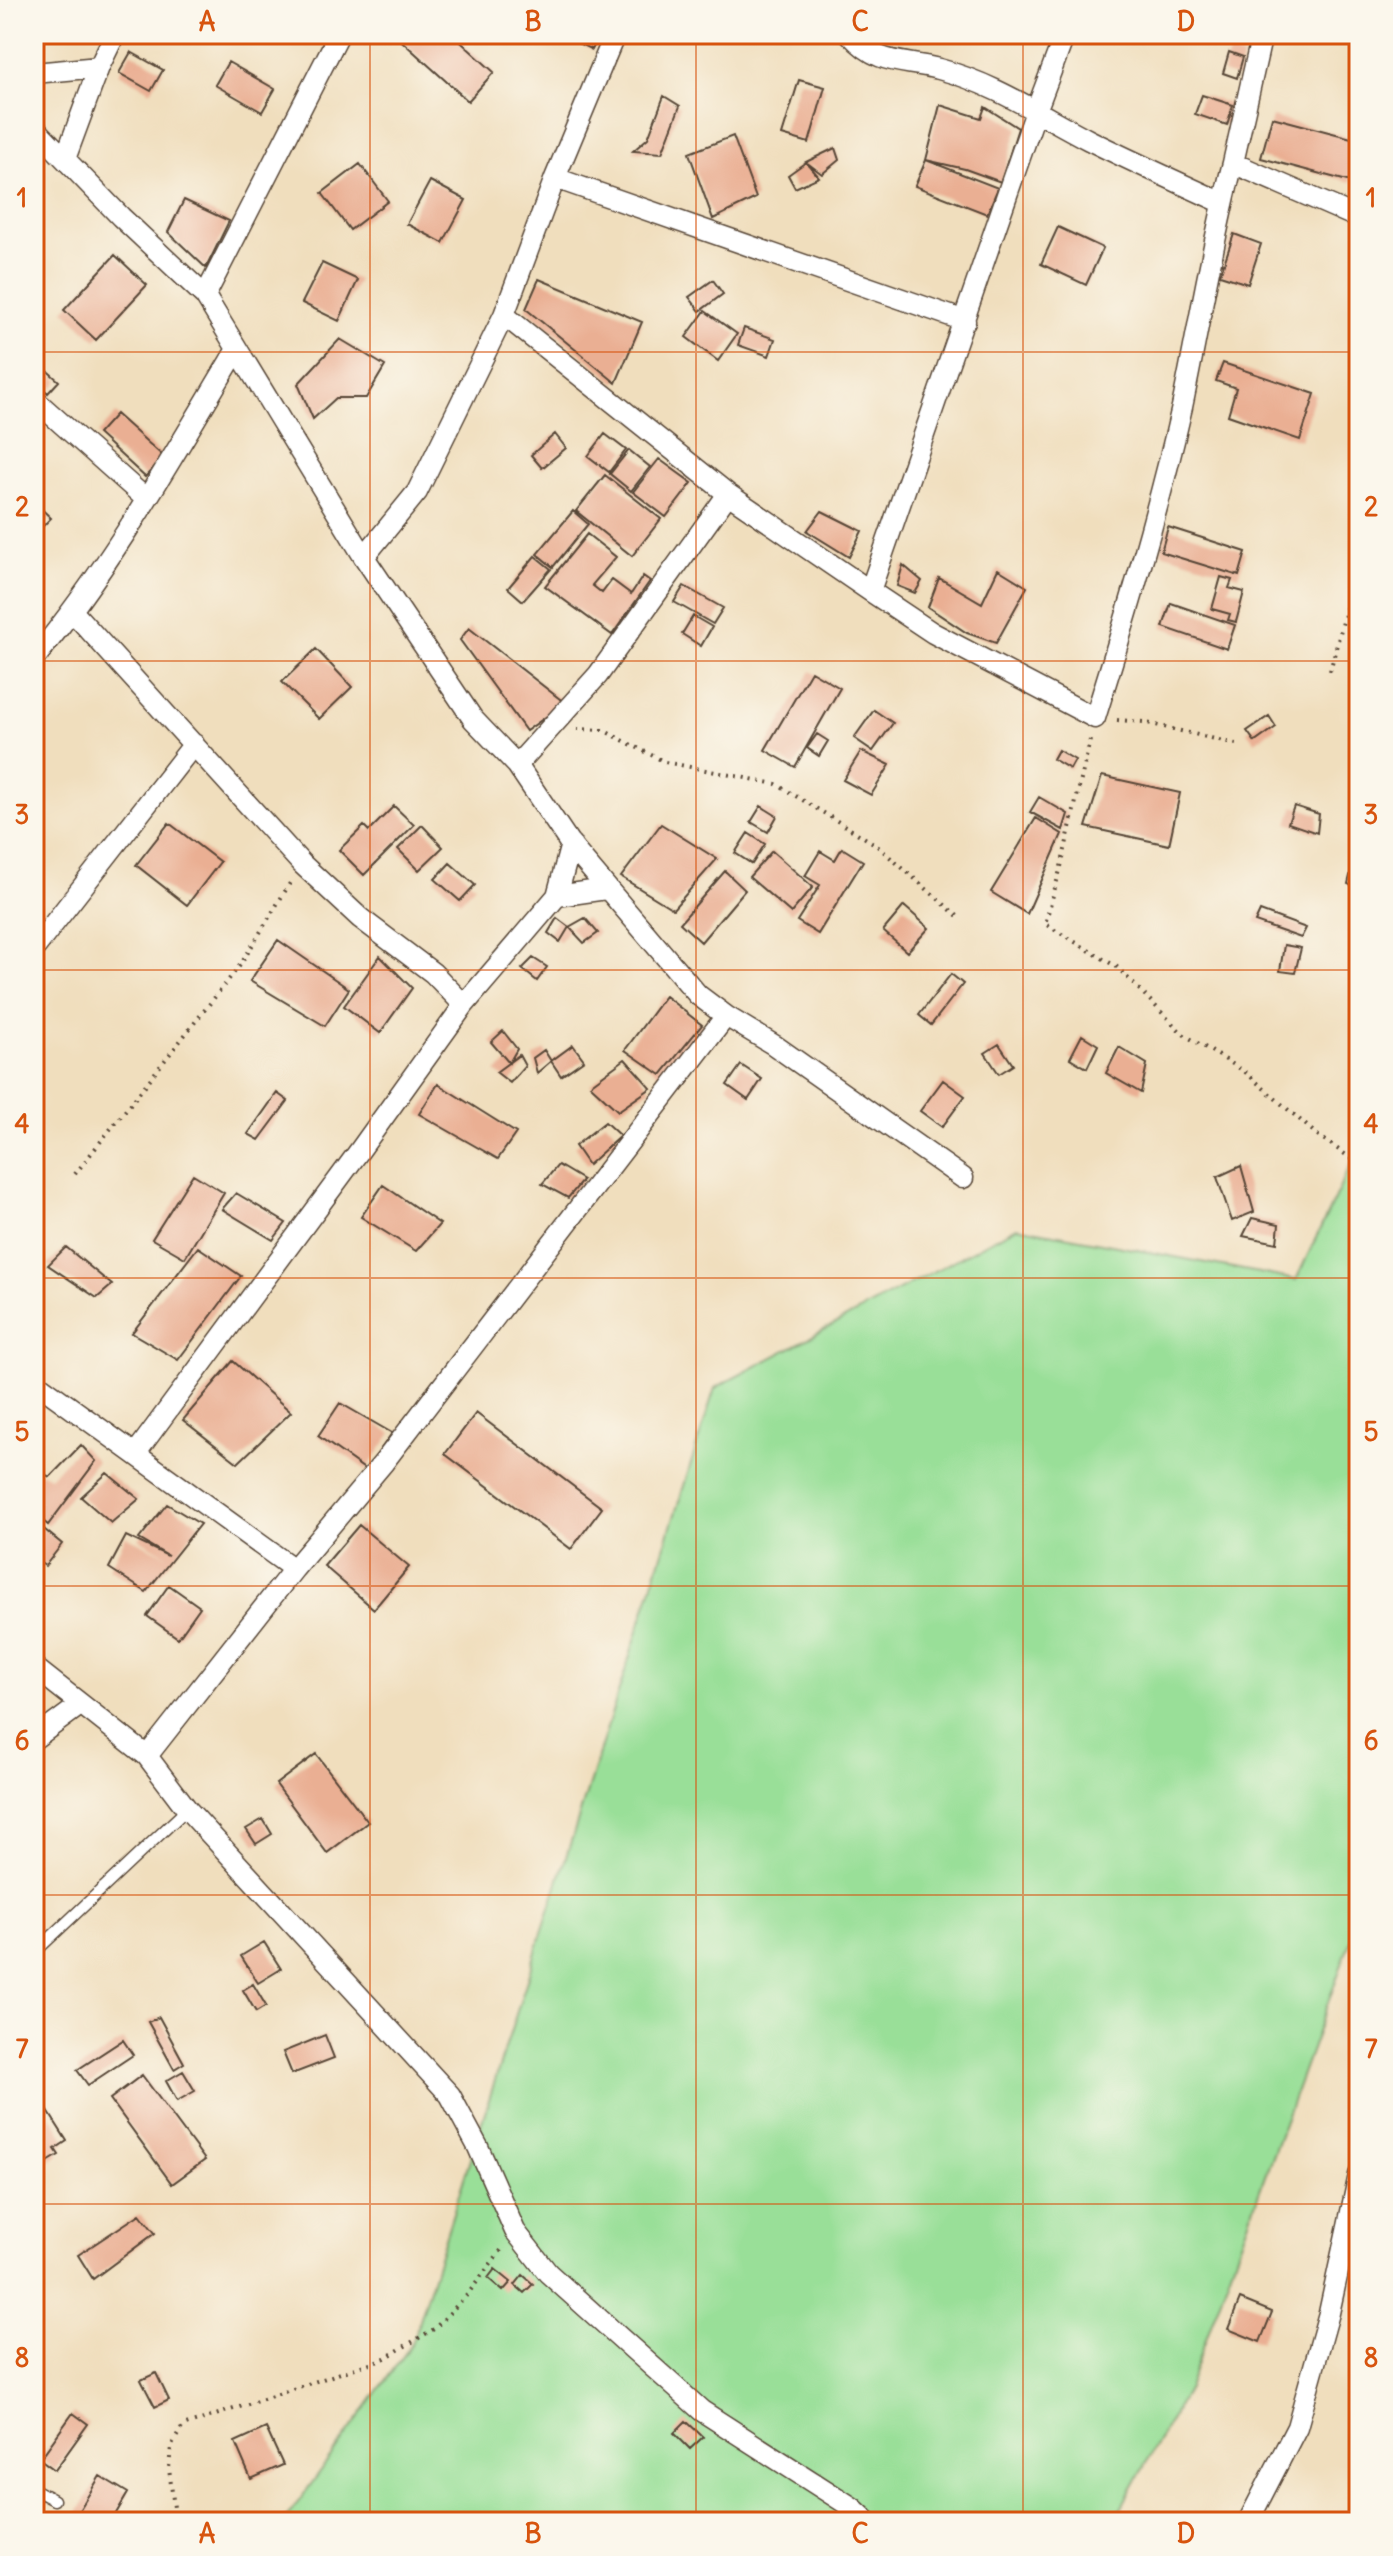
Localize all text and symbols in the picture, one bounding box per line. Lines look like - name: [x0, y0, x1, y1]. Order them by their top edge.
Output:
- text: A: [199, 5, 216, 38]
- text: B: [524, 5, 542, 38]
- text: C: [851, 5, 869, 38]
- text: D: [1177, 5, 1195, 38]
- text: 1: [17, 181, 27, 214]
- text: 1: [1366, 181, 1376, 214]
- text: 2: [15, 490, 29, 523]
- text: 2: [1364, 490, 1378, 523]
- text: 3: [15, 798, 29, 831]
- text: 3: [1364, 798, 1378, 831]
- text: 4: [14, 1107, 30, 1140]
- text: 4: [1363, 1107, 1379, 1140]
- text: 5: [15, 1415, 30, 1448]
- text: 5: [1364, 1415, 1379, 1448]
- text: 6: [14, 1724, 30, 1757]
- text: 6: [1363, 1724, 1379, 1757]
- text: 7: [16, 2032, 29, 2065]
- text: 7: [1365, 2032, 1378, 2065]
- text: 8: [15, 2341, 29, 2374]
- text: 8: [1364, 2341, 1378, 2374]
- text: A: [199, 2517, 216, 2550]
- text: B: [524, 2517, 542, 2550]
- text: C: [851, 2517, 869, 2550]
- text: D: [1177, 2517, 1195, 2550]

